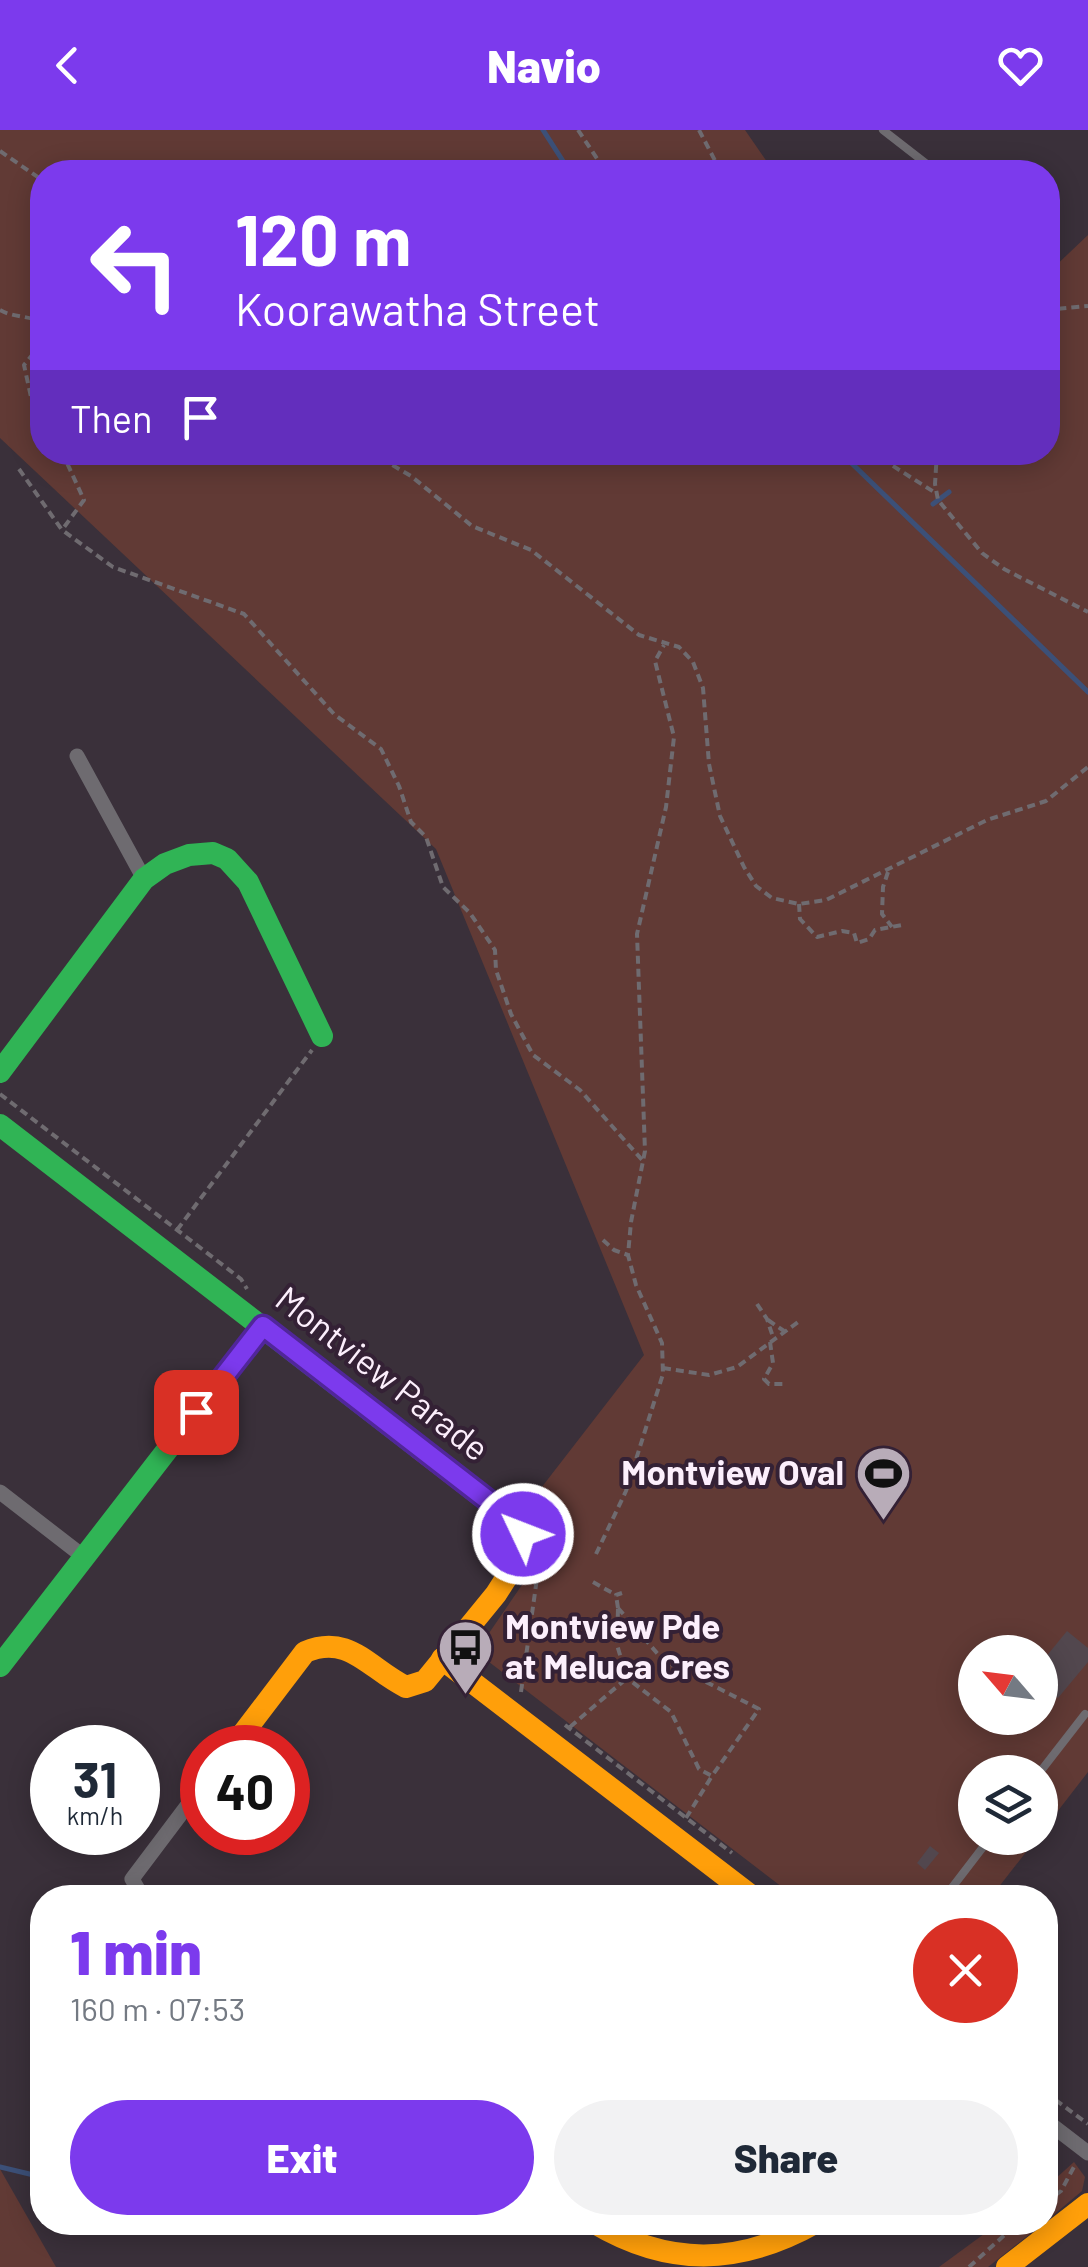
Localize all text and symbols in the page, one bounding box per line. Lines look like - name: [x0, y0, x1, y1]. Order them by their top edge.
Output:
- icon: back: [40, 38, 95, 93]
- text: Navio: [487, 38, 601, 92]
- icon: heart: [993, 38, 1048, 93]
- text: 120 m: [235, 196, 411, 280]
- icon: left: [70, 200, 200, 330]
- text: Koorawatha Street: [235, 281, 600, 335]
- icon: arrive: [173, 390, 228, 445]
- text: Then: [70, 395, 153, 441]
- street label: Montview Parade: [268, 1276, 498, 1469]
- pin: [154, 1370, 239, 1455]
- icon: arrive: [169, 1385, 224, 1440]
- sports icon: Montview Oval: [853, 1443, 913, 1522]
- place label: Montview Oval: [621, 1450, 844, 1492]
- position arrow: [471, 1482, 575, 1586]
- place label: Montview Pde at Meluca Cres: [505, 1604, 730, 1686]
- bus stop icon: Montview Pde at Meluca Cres: [436, 1617, 496, 1696]
- north arrow: [958, 1635, 1058, 1735]
- map controls: [958, 1635, 1058, 1855]
- speed limit sign: 40: [180, 1725, 310, 1855]
- text: 31: [73, 1748, 117, 1808]
- button: layers: [958, 1755, 1058, 1855]
- text: km/h: [67, 1800, 123, 1830]
- text: 1 min: [70, 1915, 202, 1987]
- button: close: [913, 1918, 1018, 2023]
- text: 160 m · 07:53: [70, 1989, 245, 2027]
- button: Exit: [70, 2100, 534, 2215]
- button: Share: [554, 2100, 1018, 2215]

